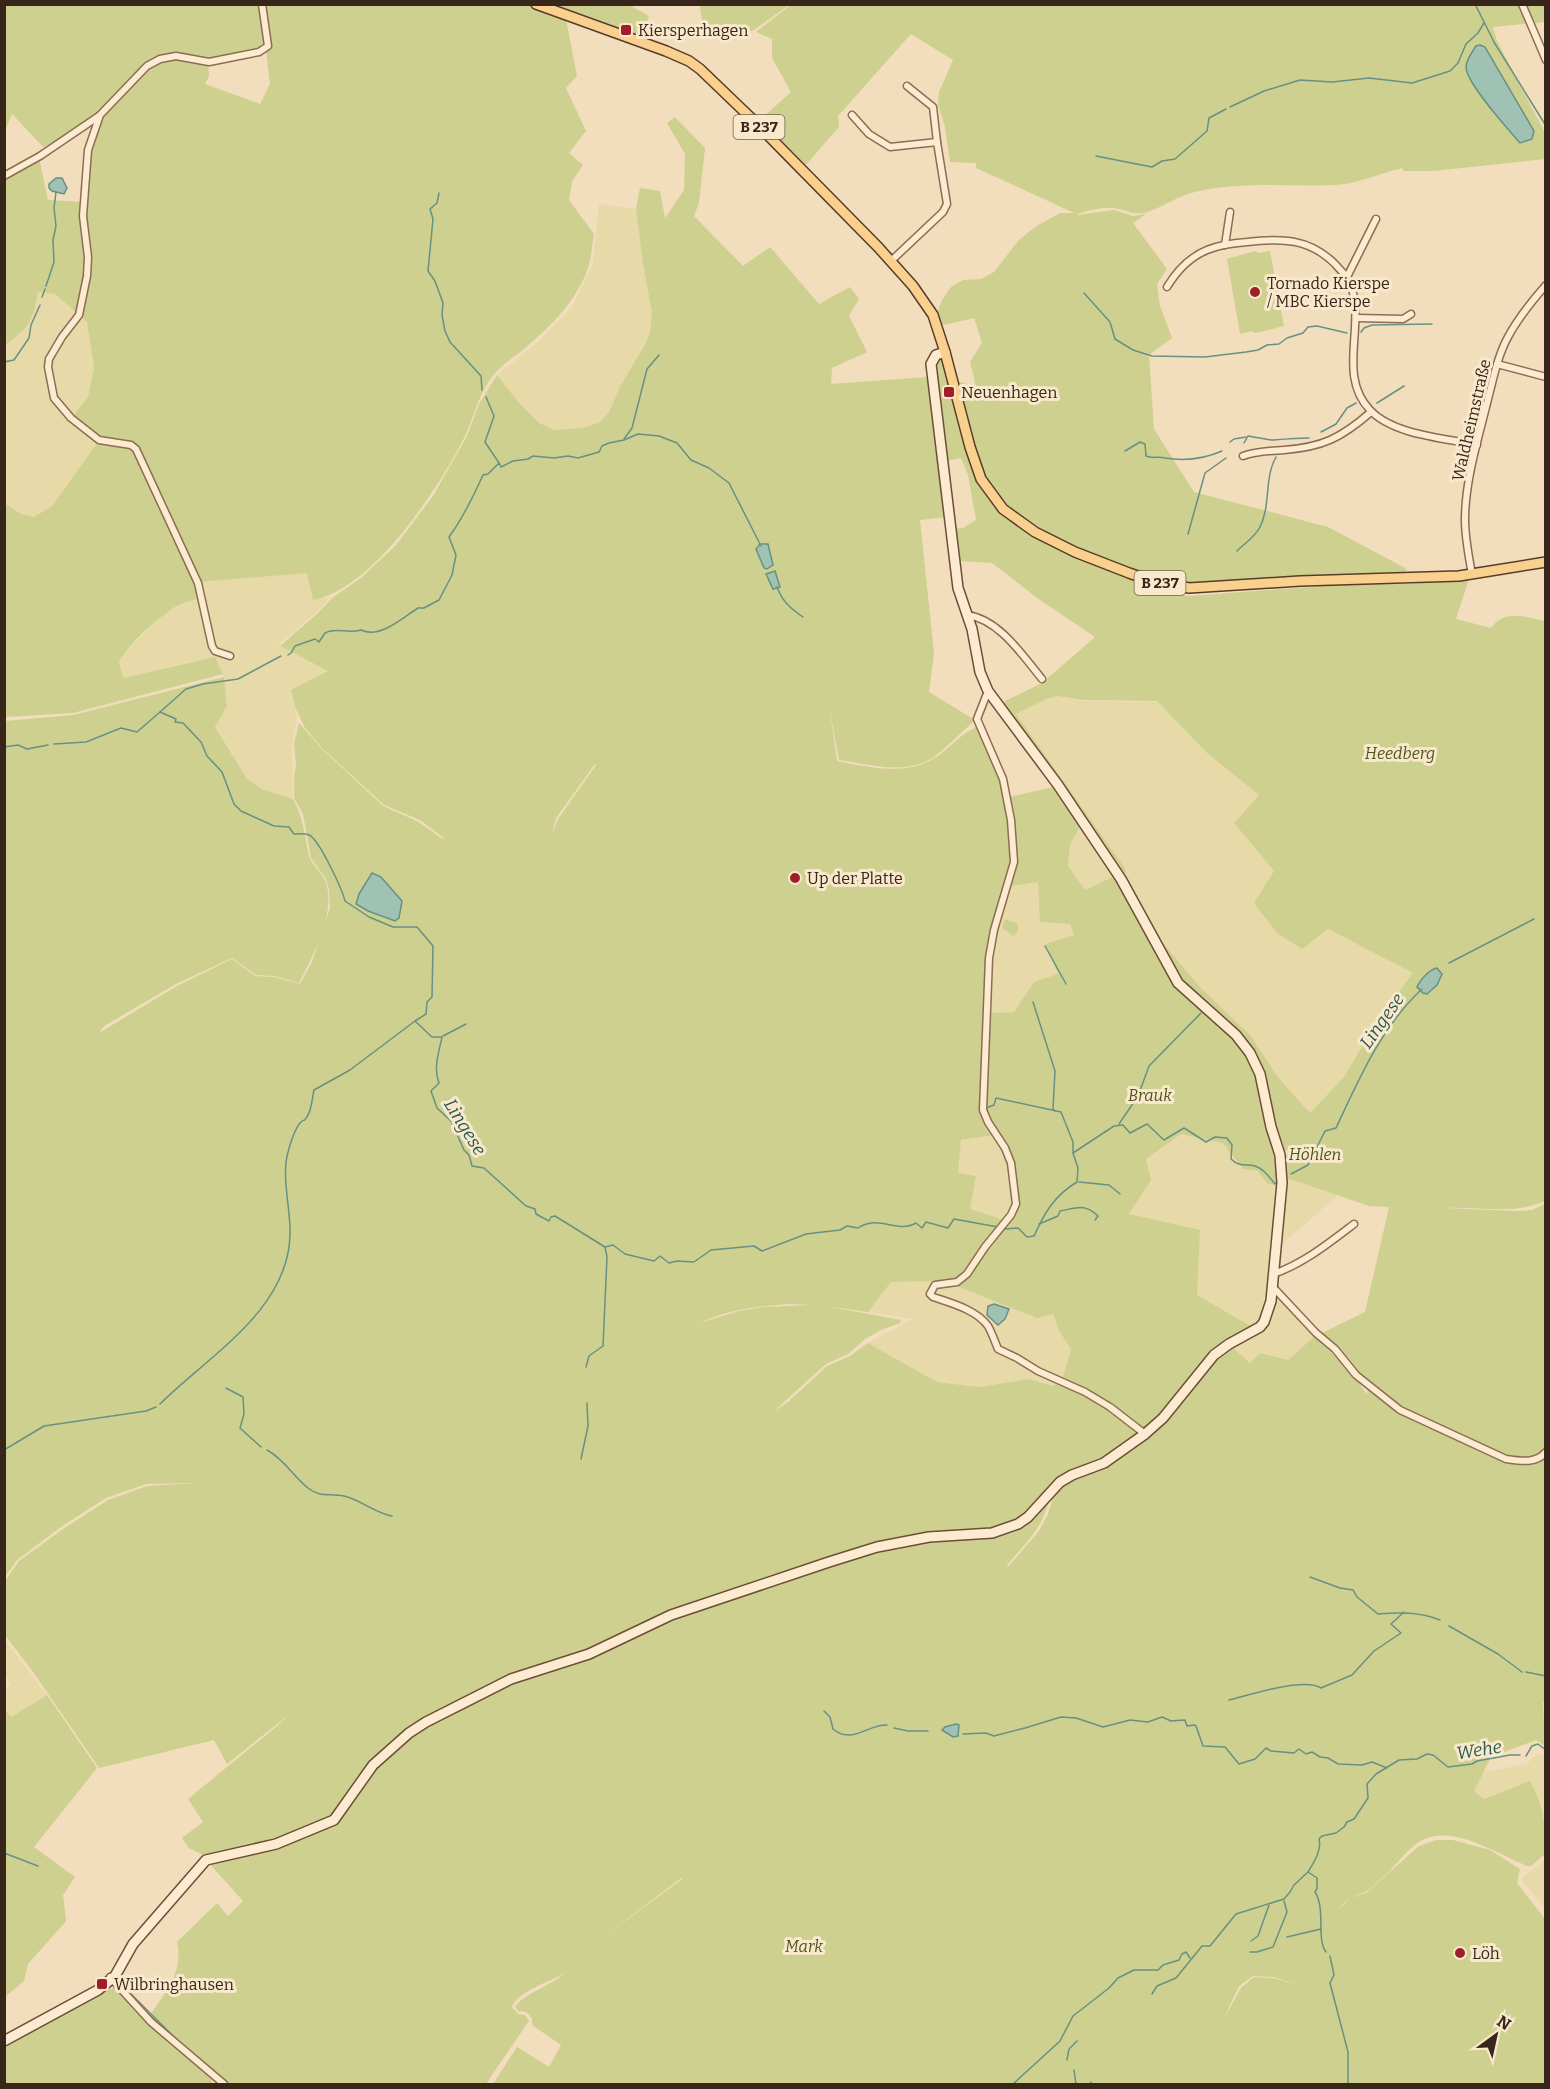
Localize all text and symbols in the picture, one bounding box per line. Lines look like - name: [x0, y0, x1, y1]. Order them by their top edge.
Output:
- place label: Kiersperhagen: [638, 21, 749, 40]
- marker: Kiersperhagen: [619, 23, 633, 37]
- road number: B 237: [734, 115, 784, 139]
- place label: Tornado Kierspe / MBC Kierspe: [1267, 274, 1390, 311]
- marker: Tornado Kierspe / MBC Kierspe: [1248, 285, 1262, 299]
- street label: Waldheimstraße: [1448, 357, 1495, 483]
- place label: Neuenhagen: [961, 383, 1057, 402]
- marker: Neuenhagen: [942, 385, 956, 399]
- road number: B 237: [1134, 571, 1186, 595]
- park label: Heedberg: [1365, 744, 1435, 763]
- place label: Up der Platte: [807, 869, 903, 888]
- marker: Up der Platte: [788, 871, 802, 885]
- water label: Lingese: [1355, 989, 1409, 1053]
- park label: Brauk: [1128, 1086, 1172, 1105]
- water label: Lingese: [439, 1095, 491, 1159]
- park label: Höhlen: [1289, 1145, 1341, 1164]
- water label: Wehe: [1455, 1736, 1503, 1764]
- park label: Mark: [785, 1937, 823, 1956]
- place label: Löh: [1472, 1944, 1500, 1963]
- marker: Löh: [1453, 1946, 1467, 1960]
- place label: Wilbringhausen: [114, 1975, 234, 1994]
- marker: Wilbringhausen: [95, 1977, 109, 1991]
- north arrow: [1466, 2005, 1526, 2065]
- text: N: [1494, 2012, 1514, 2034]

